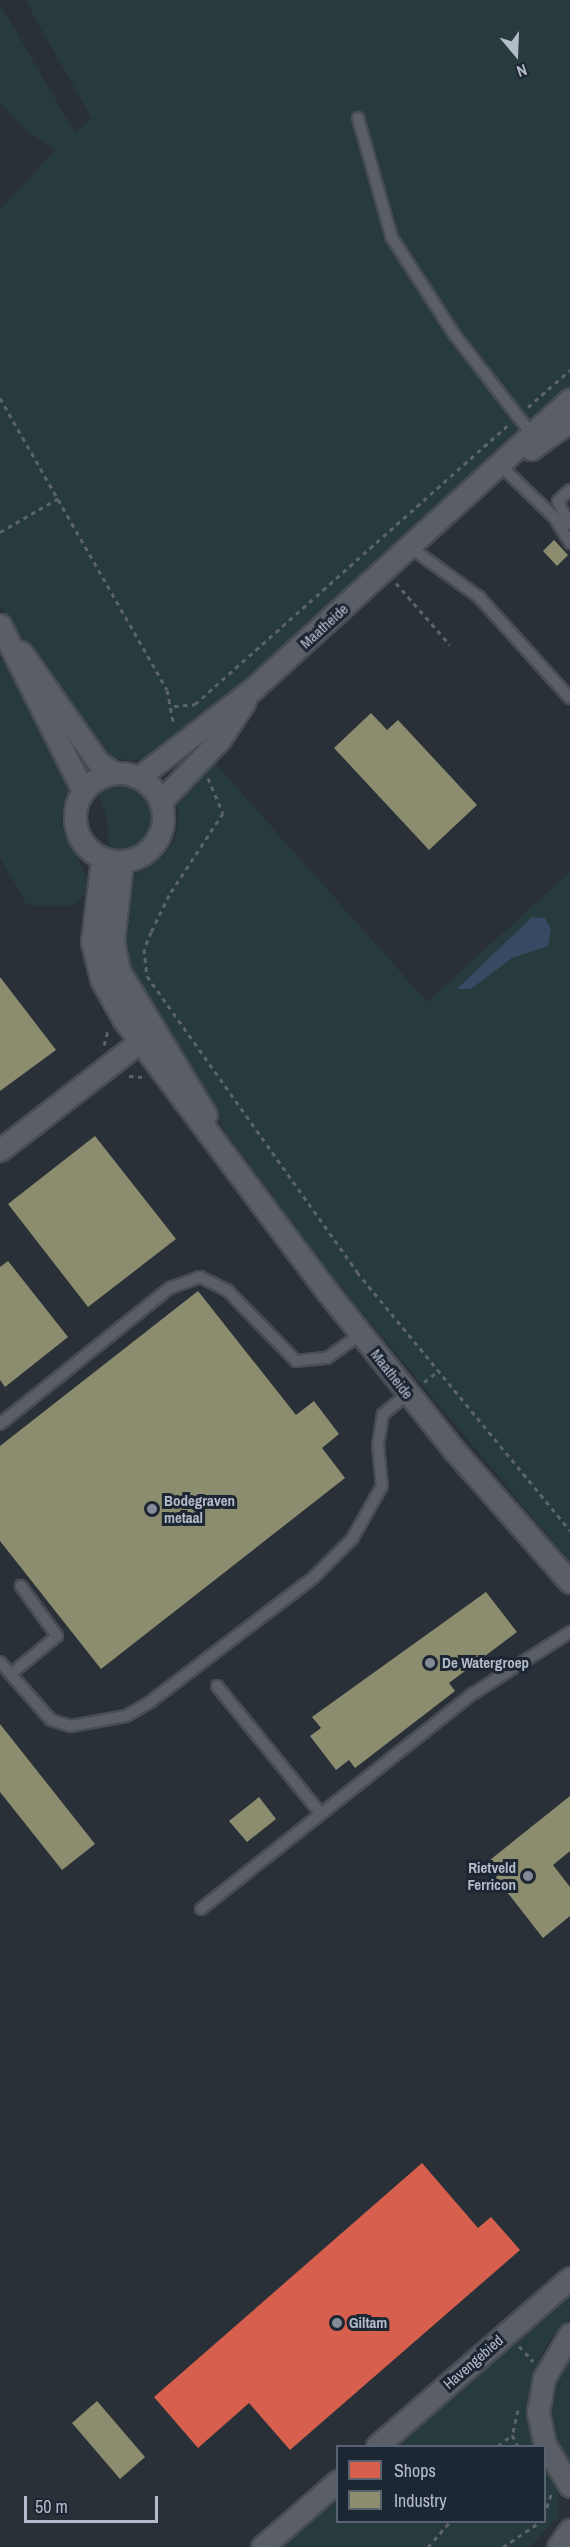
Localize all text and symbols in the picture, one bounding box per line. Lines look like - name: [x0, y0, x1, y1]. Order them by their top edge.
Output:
- north arrow: [486, 24, 546, 84]
- text: N: [514, 59, 530, 83]
- street label: Maatheide: [296, 600, 352, 652]
- street label: Maatheide: [367, 1346, 417, 1402]
- place label: Bodegraven metaal: [164, 1491, 235, 1526]
- marker: Bodegraven metaal: [145, 1502, 159, 1516]
- place label: De Watergroep: [442, 1654, 529, 1672]
- marker: De Watergroep: [423, 1656, 437, 1670]
- place label: Rietveld Ferricon: [467, 1858, 516, 1893]
- marker: Rietveld Ferricon: [521, 1869, 535, 1883]
- place label: Giltam: [349, 2314, 387, 2332]
- marker: Giltam: [330, 2316, 344, 2330]
- street label: Havengebied: [439, 2331, 507, 2393]
- legend: [336, 2445, 546, 2523]
- text: Shops: [394, 2458, 436, 2483]
- scale bar: [27, 2484, 160, 2522]
- text: Industry: [394, 2488, 447, 2513]
- text: 50 m: [35, 2494, 68, 2519]

